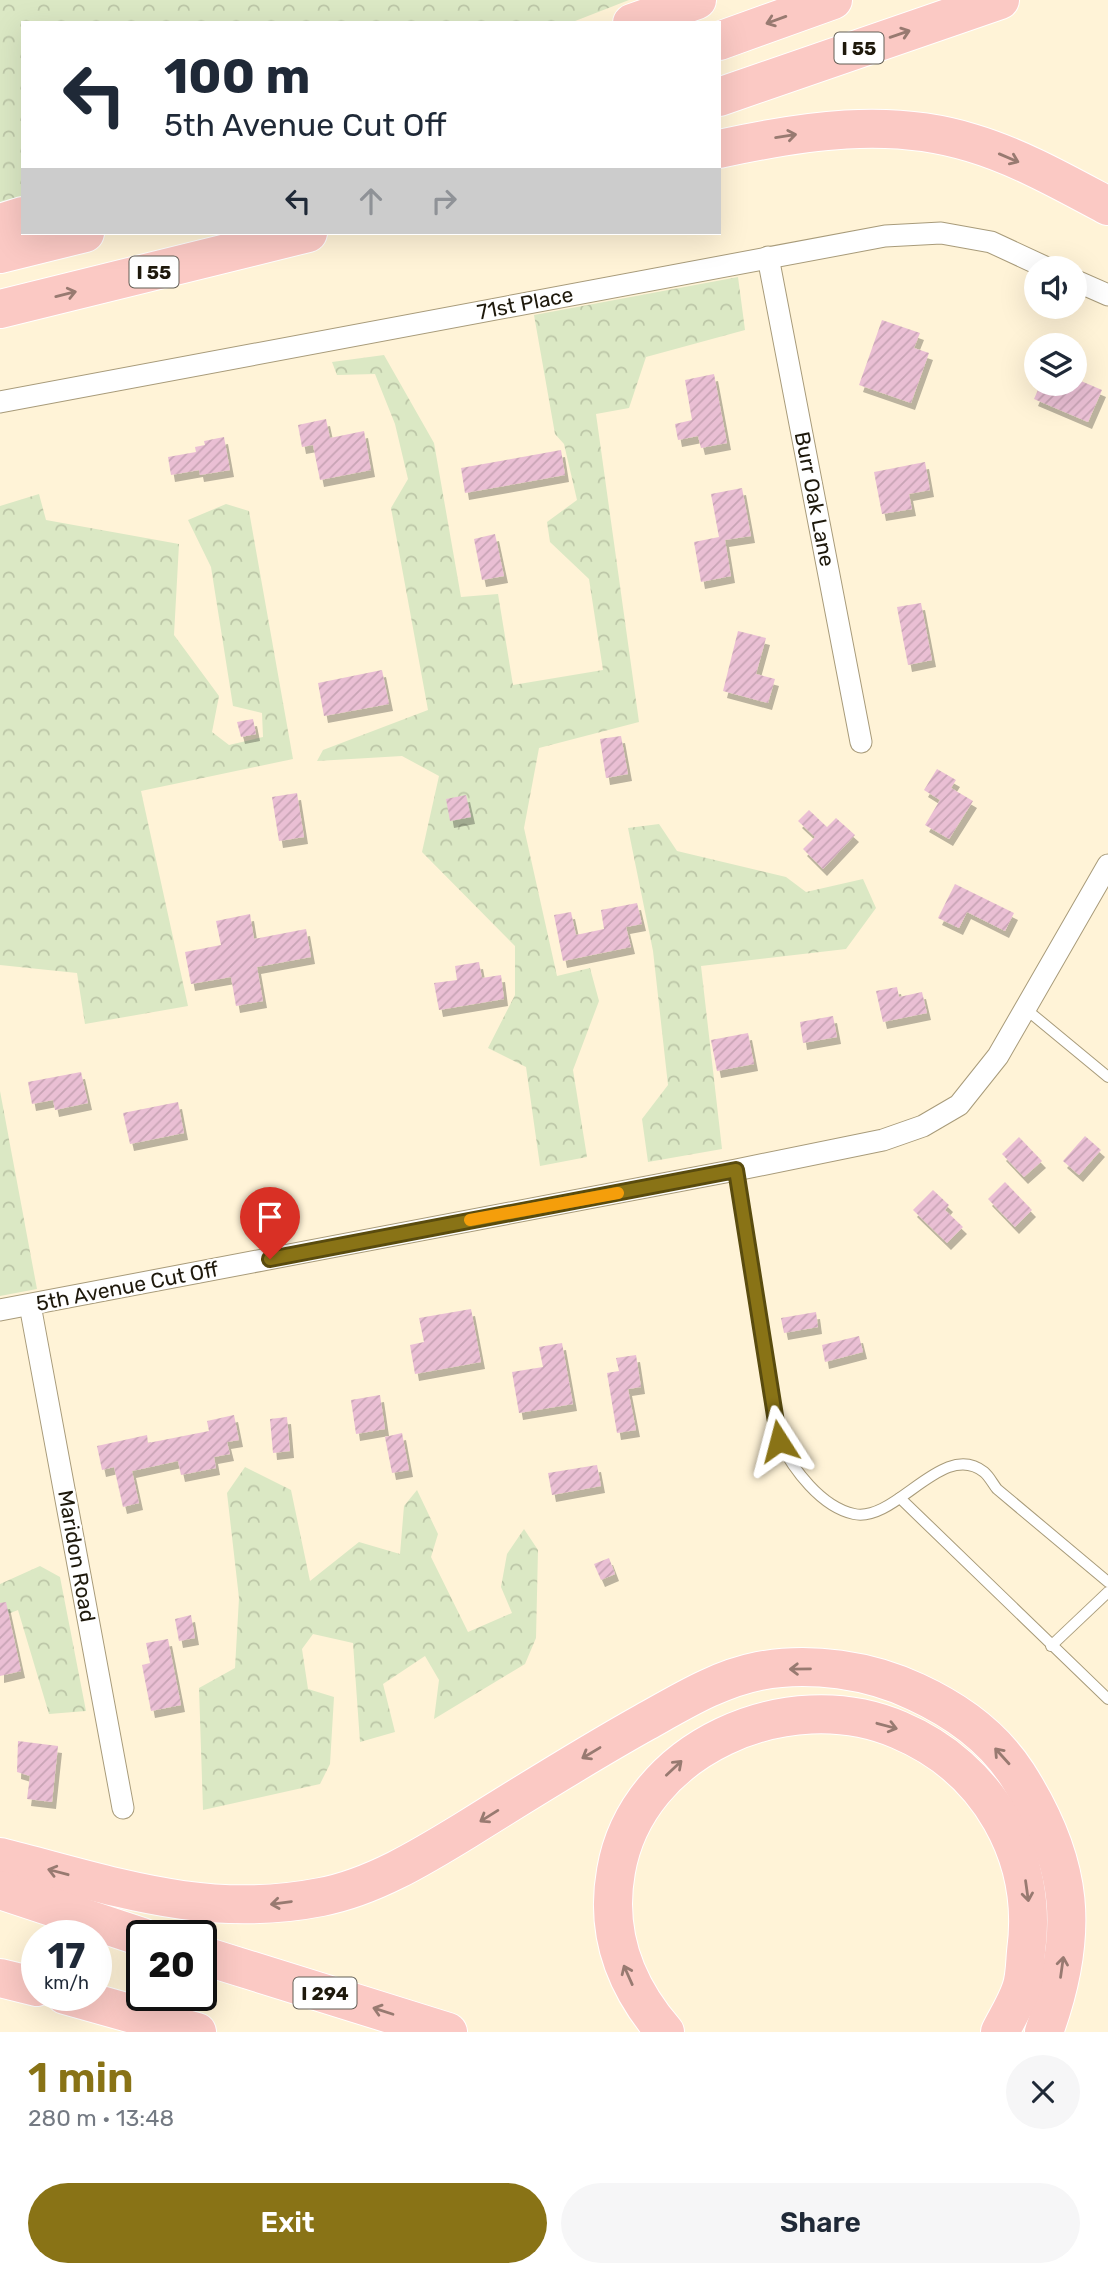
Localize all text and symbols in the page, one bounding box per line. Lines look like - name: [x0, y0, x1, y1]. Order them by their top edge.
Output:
- one-way arrow: [765, 15, 787, 28]
- one-way arrow: [888, 27, 910, 39]
- road number: I 55: [834, 32, 884, 64]
- text: 100 m: [164, 47, 310, 105]
- icon: left: [49, 49, 140, 140]
- text: 5th Avenue Cut Off: [164, 106, 447, 144]
- one-way arrow: [774, 129, 797, 142]
- one-way arrow: [998, 153, 1019, 166]
- icon: left: [279, 182, 317, 220]
- icon: ahead: [352, 182, 390, 220]
- icon: right: [425, 182, 463, 220]
- road number: I 55: [130, 256, 178, 288]
- map controls: [1024, 256, 1087, 396]
- button: sound: [1024, 256, 1087, 319]
- street label: 71st Place: [475, 281, 575, 325]
- one-way arrow: [55, 287, 77, 300]
- button: layers: [1024, 333, 1087, 396]
- street label: Burr Oak Lane: [790, 429, 840, 569]
- pin: [240, 1187, 300, 1259]
- icon: arrive: [251, 1198, 289, 1236]
- street label: 5th Avenue Cut Off: [34, 1256, 221, 1316]
- position arrow: [742, 1404, 816, 1478]
- street label: Maridon Road: [53, 1488, 101, 1624]
- one-way arrow: [789, 1662, 812, 1676]
- one-way arrow: [875, 1720, 898, 1733]
- one-way arrow: [581, 1747, 601, 1761]
- one-way arrow: [994, 1747, 1010, 1765]
- one-way arrow: [665, 1760, 682, 1777]
- one-way arrow: [479, 1809, 499, 1823]
- one-way arrow: [47, 1865, 70, 1878]
- one-way arrow: [1021, 1880, 1034, 1902]
- one-way arrow: [271, 1896, 293, 1909]
- speed limit sign: 20: [126, 1920, 217, 2011]
- text: 17: [48, 1935, 85, 1977]
- one-way arrow: [1056, 1956, 1069, 1978]
- one-way arrow: [621, 1965, 634, 1987]
- text: km/h: [44, 1972, 89, 1994]
- road number: I 294: [294, 1978, 356, 2008]
- one-way arrow: [372, 2004, 394, 2017]
- text: 1 min: [28, 2053, 134, 2103]
- button: close: [1006, 2055, 1080, 2129]
- text: 280 m · 13:48: [28, 2104, 174, 2132]
- button: Exit: [28, 2183, 547, 2263]
- button: Share: [561, 2183, 1080, 2263]

